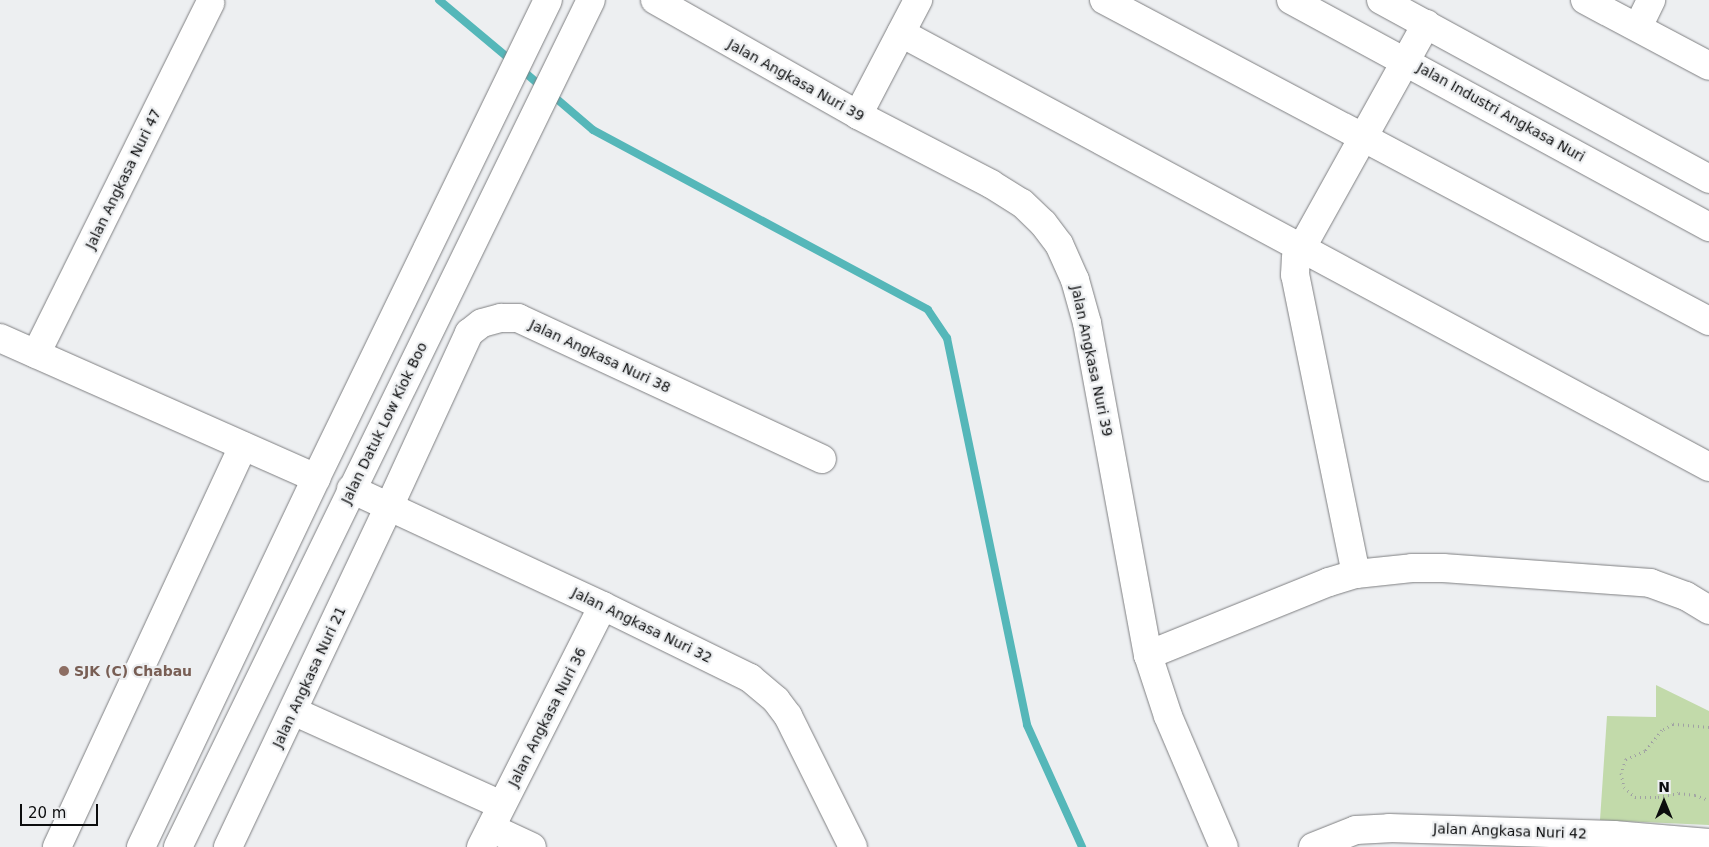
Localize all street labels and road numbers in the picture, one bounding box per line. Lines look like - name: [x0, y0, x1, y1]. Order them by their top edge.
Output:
- street label: Jalan Angkasa Nuri 39: [725, 35, 867, 125]
- street label: Jalan Industri Angkasa Nuri: [1414, 59, 1588, 165]
- street label: Jalan Angkasa Nuri 47: [82, 106, 164, 252]
- street label: Jalan Angkasa Nuri 39: [1068, 284, 1116, 438]
- street label: Jalan Angkasa Nuri 38: [527, 316, 673, 396]
- street label: Jalan Datuk Low Kiok Boo: [337, 339, 431, 507]
- street label: Jalan Angkasa Nuri 32: [569, 584, 715, 666]
- street label: Jalan Angkasa Nuri 21: [269, 604, 349, 750]
- street label: Jalan Angkasa Nuri 36: [505, 645, 589, 789]
- street label: Jalan Angkasa Nuri 42: [1433, 820, 1587, 842]

